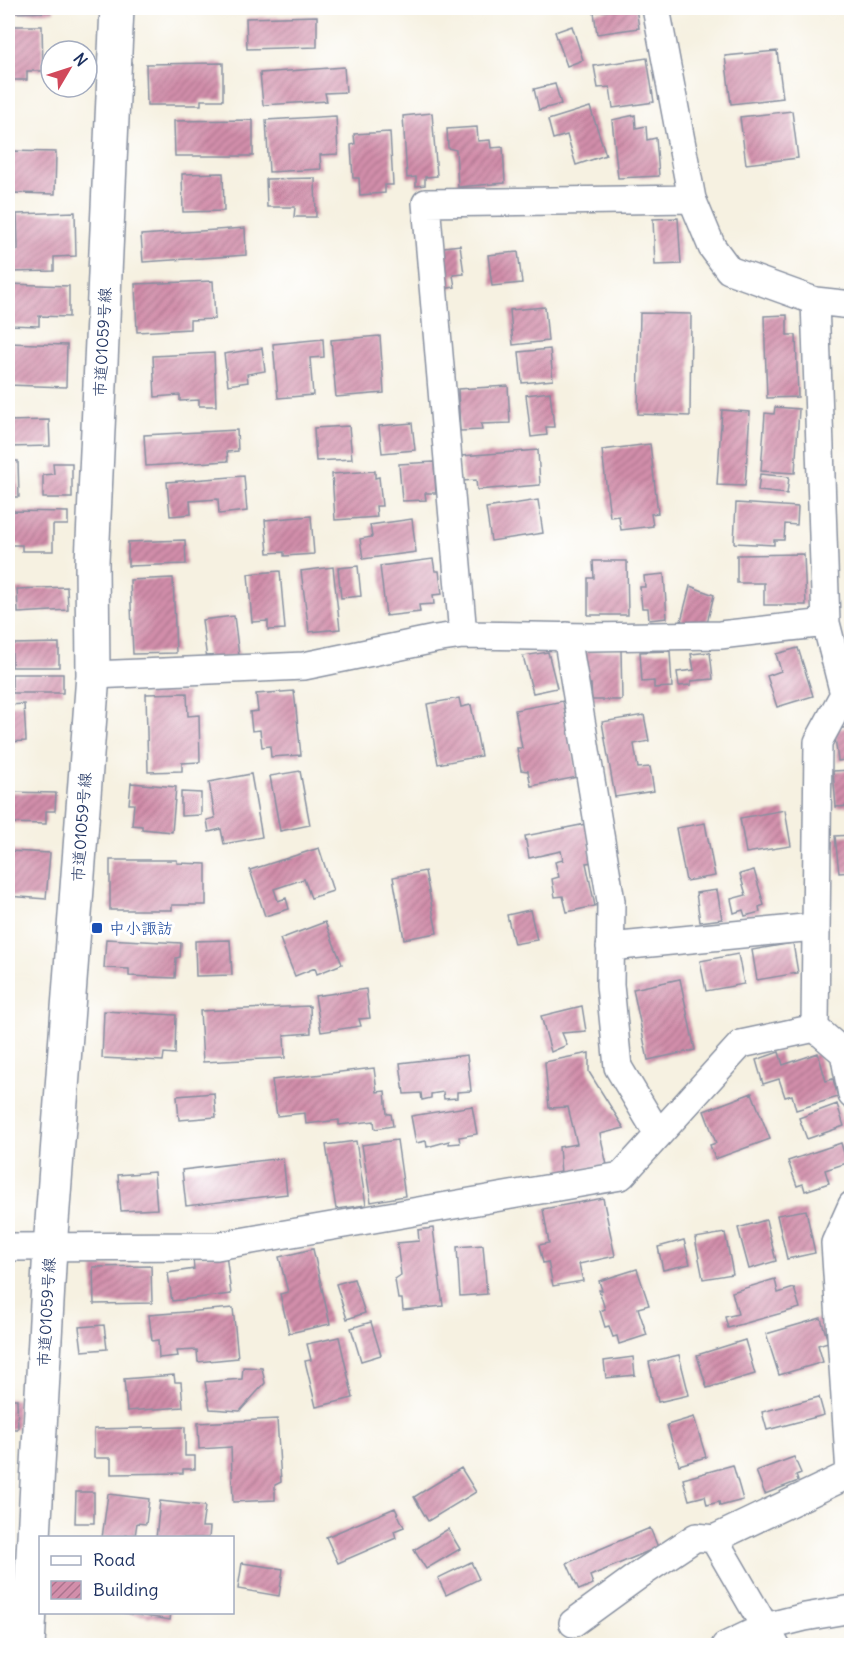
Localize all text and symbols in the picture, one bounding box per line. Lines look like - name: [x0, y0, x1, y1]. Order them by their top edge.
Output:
- north arrow: [39, 39, 99, 99]
- text: N: [69, 49, 92, 70]
- street label: 市道01059号線: [89, 287, 115, 397]
- street label: 市道01059号線: [67, 772, 95, 882]
- place label: 中小諏訪: [109, 918, 173, 938]
- marker: 中小諏訪: [90, 921, 104, 935]
- street label: 市道01059号線: [33, 1257, 59, 1367]
- legend: [39, 1536, 234, 1614]
- text: Road: [93, 1548, 136, 1571]
- text: Building: [93, 1578, 158, 1601]

